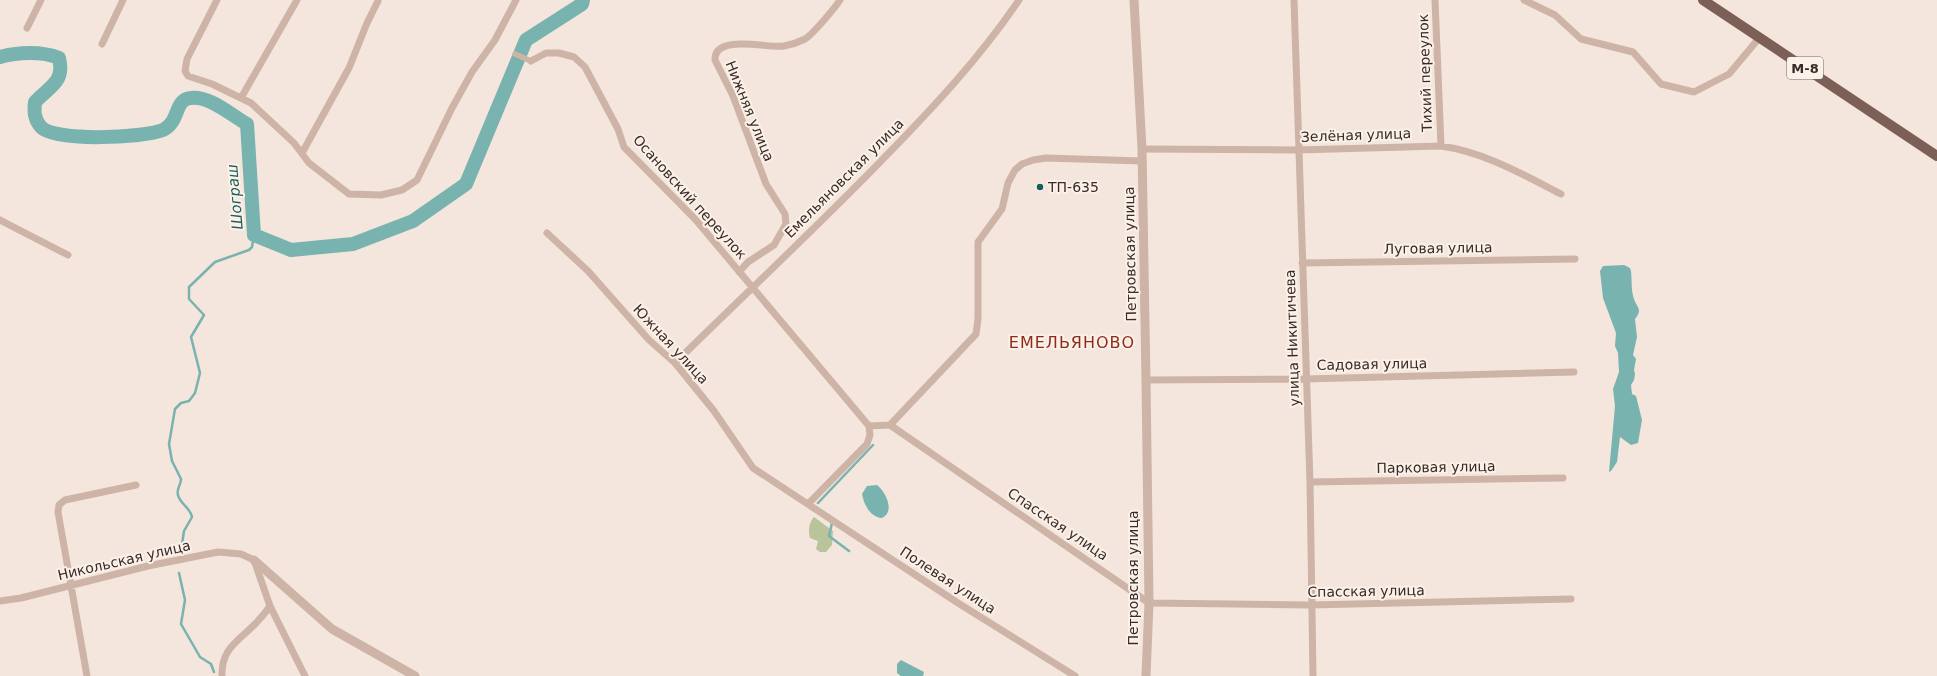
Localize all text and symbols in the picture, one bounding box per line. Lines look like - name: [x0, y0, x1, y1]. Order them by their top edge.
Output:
- street label: Тихий переулок: [1415, 14, 1435, 133]
- road number: М-8: [1787, 57, 1823, 79]
- street label: Нижняя улица: [723, 58, 777, 164]
- street label: Емельяновская улица: [781, 115, 907, 241]
- street label: Зелёная улица: [1301, 125, 1411, 145]
- street label: Осановский переулок: [630, 132, 750, 262]
- water label: Шограш: [223, 163, 247, 230]
- place label: ТП-635: [1047, 179, 1099, 195]
- marker: ТП-635: [1035, 182, 1045, 192]
- street label: Петровская улица: [1121, 186, 1139, 322]
- street label: Луговая улица: [1383, 239, 1493, 257]
- street label: улица Никитичева: [1282, 269, 1302, 407]
- street label: Южная улица: [630, 301, 712, 387]
- district label: ЕМЕЛЬЯНОВО: [1009, 333, 1135, 352]
- street label: Садовая улица: [1316, 355, 1428, 373]
- street label: Парковая улица: [1376, 458, 1496, 476]
- street label: Спасская улица: [1005, 485, 1111, 563]
- street label: Петровская улица: [1125, 510, 1141, 646]
- street label: Никольская улица: [56, 537, 192, 583]
- street label: Полевая улица: [897, 543, 999, 617]
- street label: Спасская улица: [1307, 582, 1425, 600]

